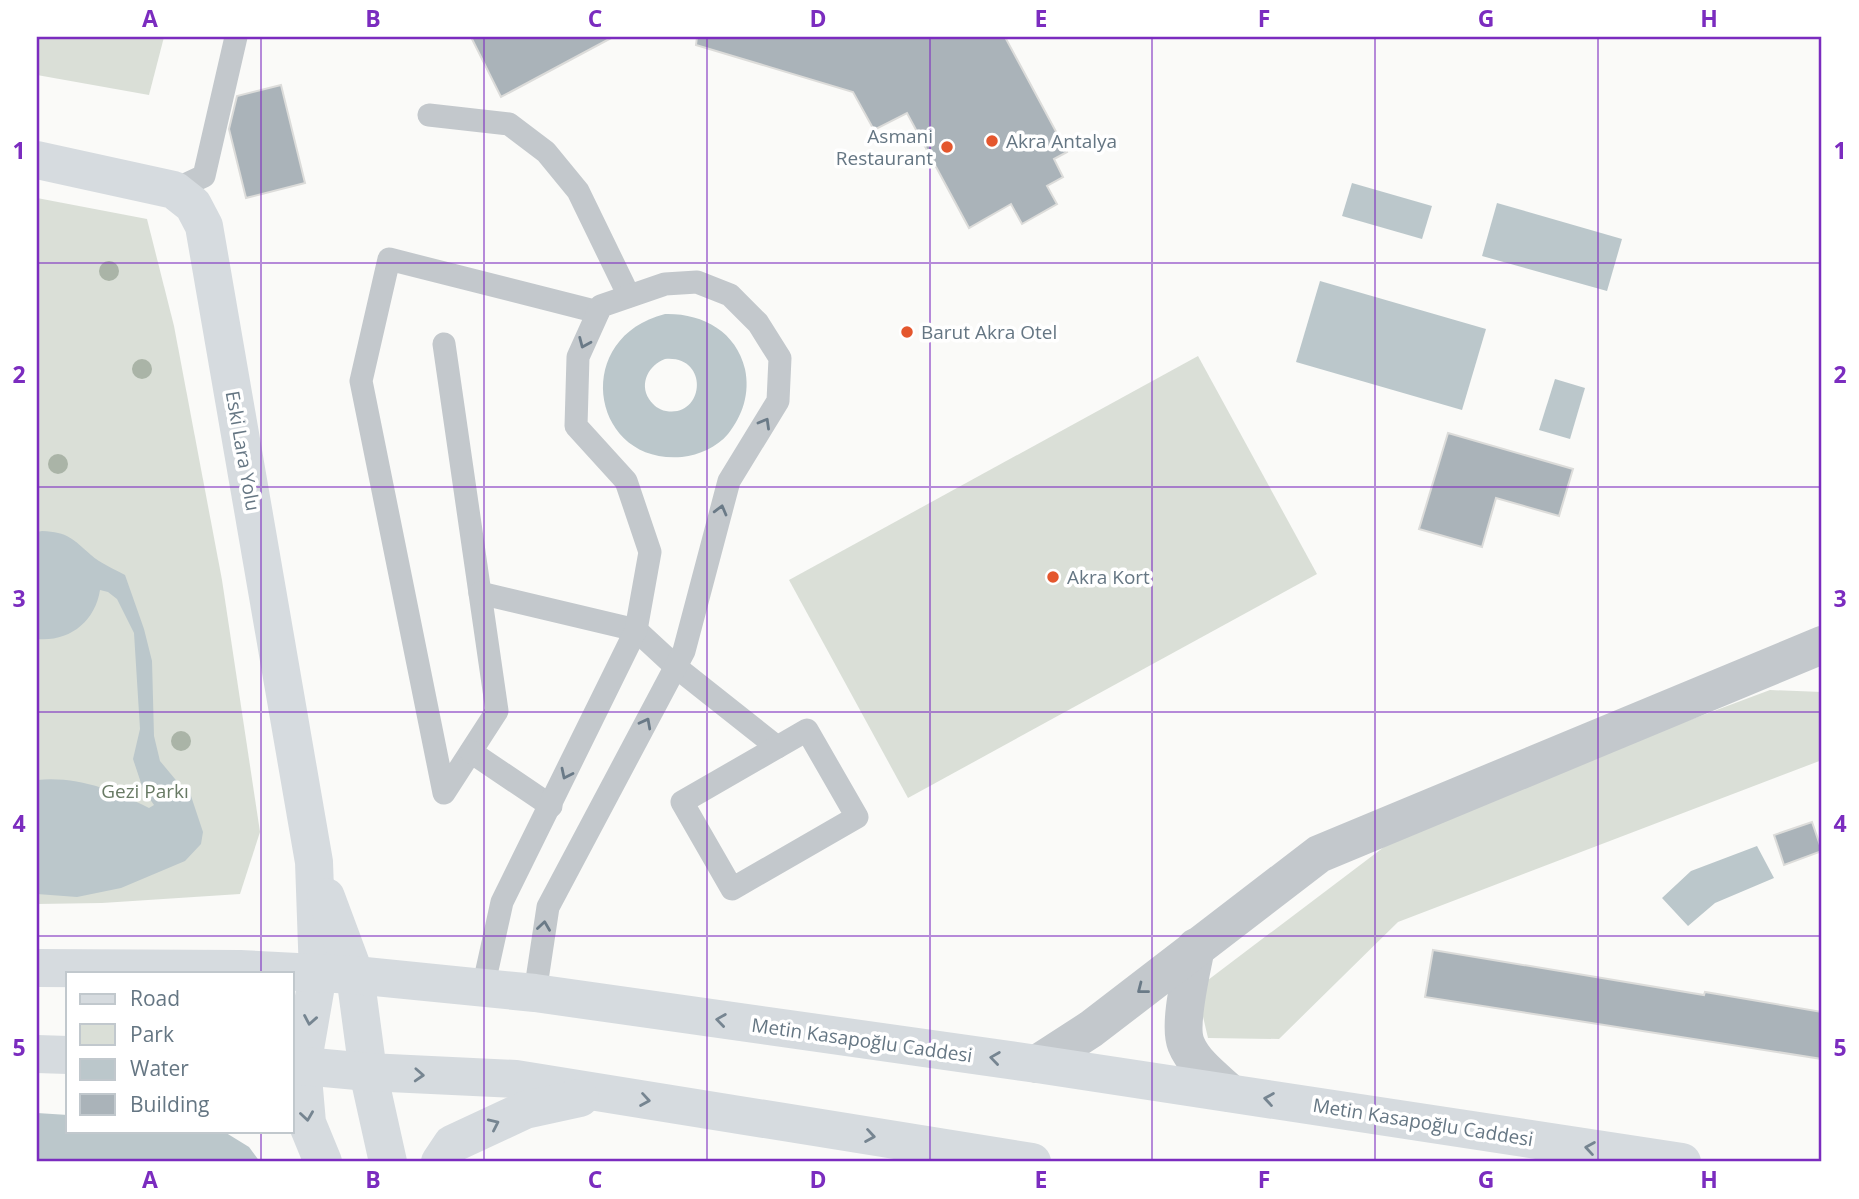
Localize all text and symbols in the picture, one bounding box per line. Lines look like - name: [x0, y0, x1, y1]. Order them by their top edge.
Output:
- text: A: [142, 2, 158, 34]
- text: B: [365, 2, 381, 34]
- text: C: [588, 2, 602, 34]
- text: D: [809, 2, 827, 34]
- text: E: [1035, 2, 1047, 34]
- text: F: [1258, 2, 1270, 34]
- text: G: [1478, 2, 1494, 34]
- text: H: [1700, 2, 1718, 34]
- place label: Asmani Restaurant: [836, 123, 933, 171]
- place label: Akra Antalya: [1006, 128, 1117, 154]
- marker: Akra Antalya: [984, 133, 1000, 149]
- text: 1: [12, 134, 26, 166]
- text: 1: [1833, 134, 1847, 166]
- marker: Asmani Restaurant: [939, 139, 955, 155]
- place label: Barut Akra Otel: [921, 319, 1057, 345]
- marker: Barut Akra Otel: [899, 324, 915, 340]
- one-way arrow: [578, 336, 592, 349]
- text: 2: [12, 358, 26, 390]
- text: 2: [1833, 358, 1847, 390]
- street label: Eski Lara Yolu: [220, 389, 266, 513]
- one-way arrow: [757, 418, 770, 430]
- one-way arrow: [713, 504, 727, 516]
- place label: Akra Kort: [1067, 564, 1150, 590]
- marker: Akra Kort: [1045, 569, 1061, 585]
- text: 3: [12, 582, 26, 614]
- text: 3: [1833, 582, 1847, 614]
- one-way arrow: [638, 718, 651, 730]
- one-way arrow: [561, 767, 575, 779]
- park label: Gezi Parkı: [101, 778, 189, 804]
- text: 4: [12, 807, 26, 839]
- text: 4: [1833, 807, 1847, 839]
- one-way arrow: [537, 920, 552, 932]
- legend: [66, 972, 294, 1132]
- one-way arrow: [1138, 980, 1150, 993]
- text: Road: [130, 984, 180, 1012]
- one-way arrow: [716, 1012, 727, 1027]
- street label: Metin Kasapoğlu Caddesi: [750, 1012, 974, 1068]
- one-way arrow: [303, 1014, 318, 1026]
- text: Park: [130, 1020, 174, 1048]
- text: 5: [12, 1031, 26, 1063]
- text: 5: [1833, 1031, 1847, 1063]
- one-way arrow: [989, 1051, 1001, 1066]
- text: Water: [130, 1054, 189, 1082]
- one-way arrow: [414, 1067, 425, 1082]
- text: Building: [130, 1090, 209, 1118]
- one-way arrow: [639, 1092, 651, 1107]
- one-way arrow: [1263, 1092, 1275, 1107]
- street label: Metin Kasapoğlu Caddesi: [1311, 1092, 1535, 1152]
- one-way arrow: [300, 1110, 315, 1122]
- one-way arrow: [487, 1119, 499, 1133]
- one-way arrow: [864, 1128, 875, 1143]
- one-way arrow: [1585, 1141, 1596, 1156]
- text: A: [142, 1163, 158, 1195]
- text: B: [365, 1163, 381, 1195]
- text: C: [588, 1163, 602, 1195]
- text: D: [809, 1163, 827, 1195]
- text: E: [1035, 1163, 1047, 1195]
- text: F: [1258, 1163, 1270, 1195]
- text: G: [1478, 1163, 1494, 1195]
- text: H: [1700, 1163, 1718, 1195]

